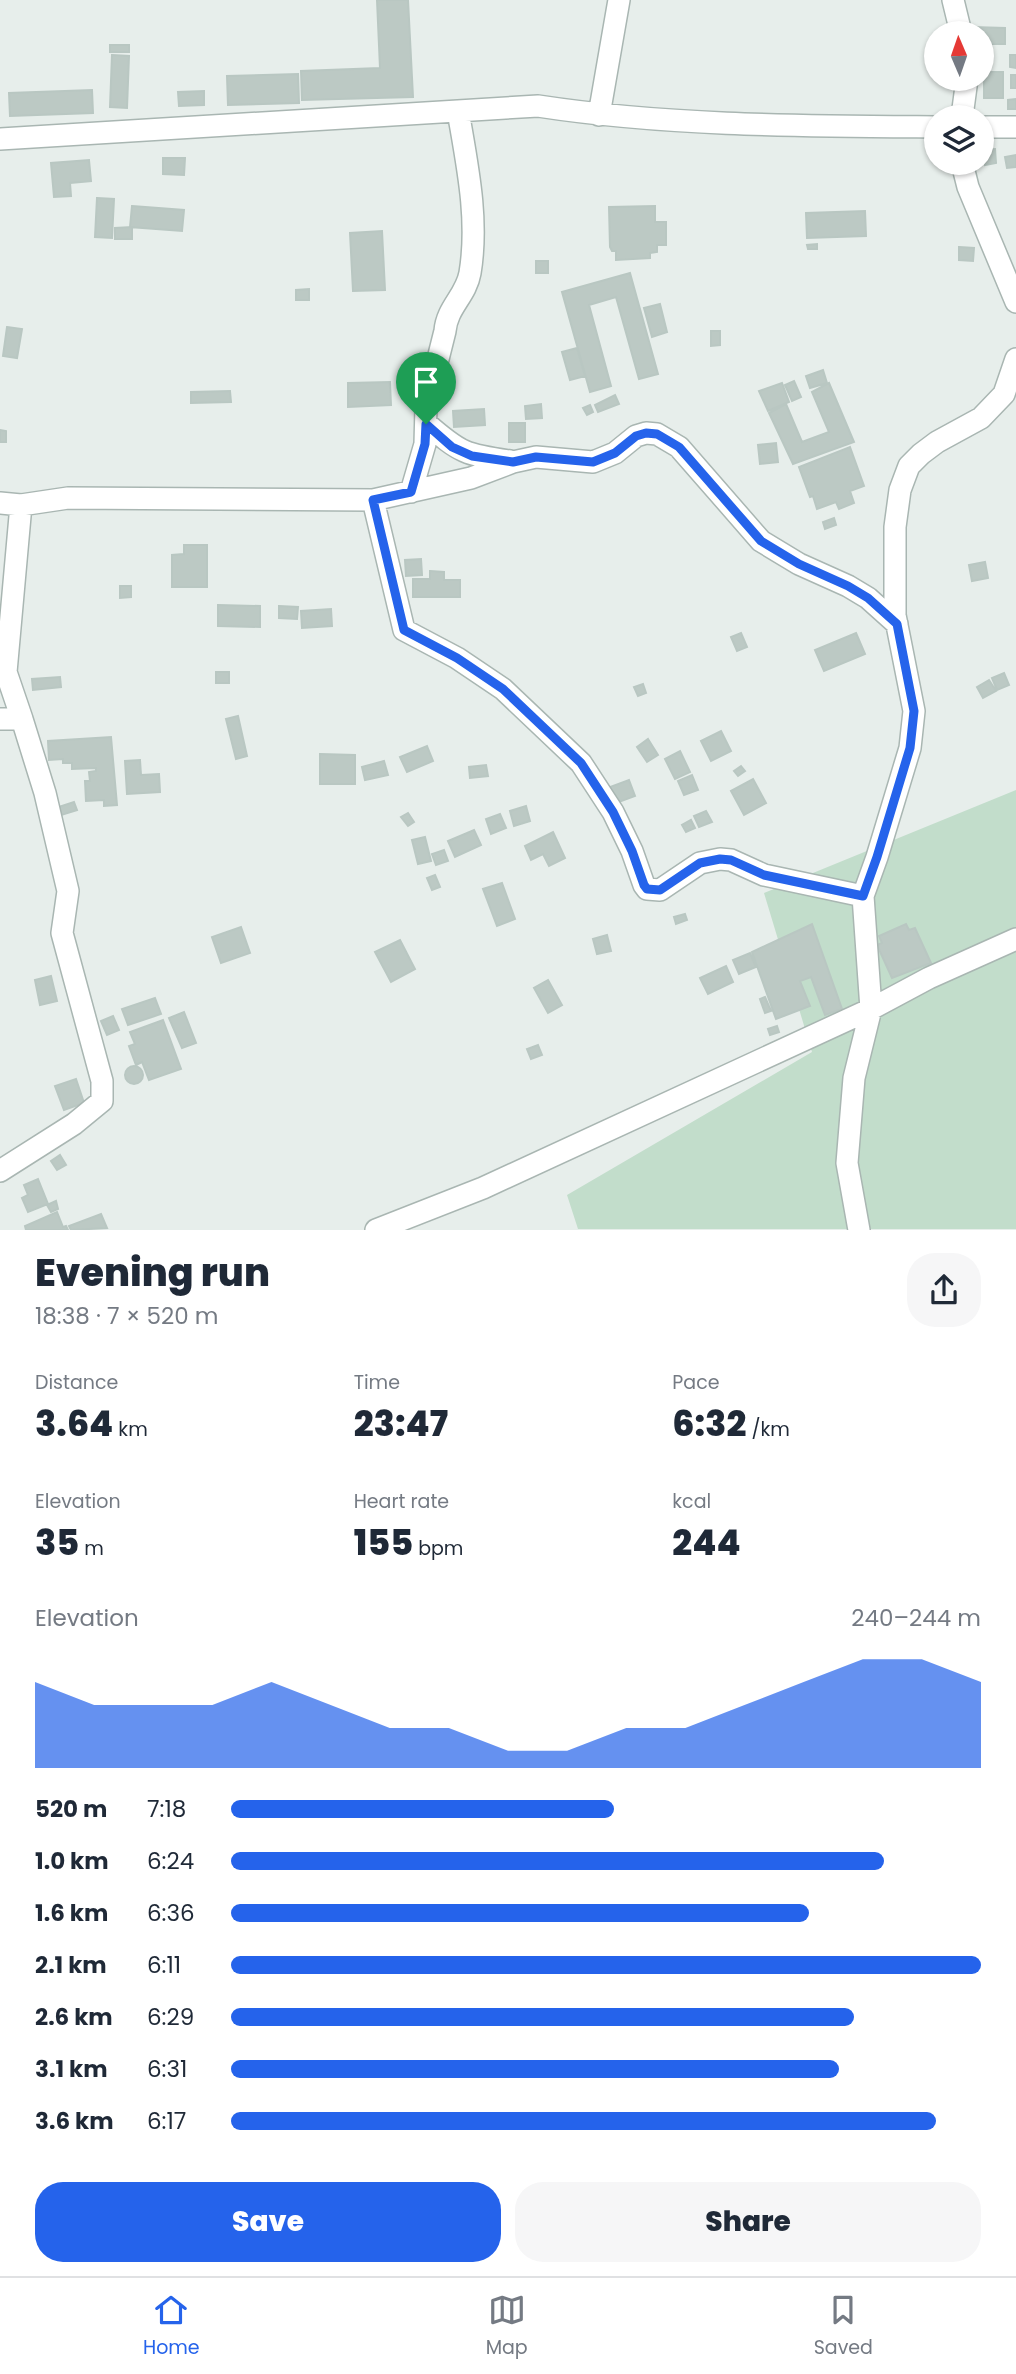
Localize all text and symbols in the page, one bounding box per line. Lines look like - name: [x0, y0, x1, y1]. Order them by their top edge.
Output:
- north arrow: [924, 21, 994, 91]
- map controls: [924, 21, 994, 175]
- button: layers: [924, 105, 994, 175]
- pin: [396, 352, 456, 424]
- icon: arrive: [407, 363, 445, 401]
- text: Evening run: [35, 1246, 270, 1299]
- button: share: [907, 1253, 981, 1327]
- text: 18:38 · 7 × 520 m: [35, 1300, 219, 1332]
- text: Distance: [35, 1369, 118, 1396]
- text: Time: [354, 1369, 400, 1396]
- text: Pace: [672, 1369, 720, 1396]
- text: 3.64: [35, 1399, 113, 1448]
- text: 23:47: [354, 1399, 448, 1448]
- text: 6:32: [672, 1399, 746, 1448]
- text: km: [113, 1416, 148, 1443]
- text: /km: [746, 1416, 790, 1443]
- text: Elevation: [35, 1488, 121, 1515]
- text: Heart rate: [354, 1488, 449, 1515]
- text: kcal: [672, 1488, 711, 1515]
- text: 35: [35, 1518, 79, 1567]
- text: 155: [354, 1518, 413, 1567]
- text: 244: [672, 1518, 741, 1567]
- text: m: [79, 1535, 104, 1562]
- text: bpm: [413, 1535, 463, 1562]
- text: Elevation: [35, 1602, 139, 1634]
- text: 240–244 m: [851, 1602, 981, 1634]
- text: 520 m: [35, 1793, 107, 1825]
- text: 7:18: [147, 1793, 186, 1825]
- text: 1.0 km: [35, 1845, 109, 1877]
- text: 6:24: [147, 1845, 194, 1877]
- text: 1.6 km: [35, 1897, 108, 1929]
- text: 6:36: [147, 1897, 195, 1929]
- text: 2.1 km: [35, 1949, 107, 1981]
- text: 6:11: [147, 1949, 181, 1981]
- text: 2.6 km: [35, 2001, 113, 2033]
- text: 6:29: [147, 2001, 194, 2033]
- text: 3.1 km: [35, 2053, 108, 2085]
- text: 6:31: [147, 2053, 187, 2085]
- text: 3.6 km: [35, 2105, 114, 2137]
- text: 6:17: [147, 2105, 186, 2137]
- button: Save: [35, 2182, 501, 2262]
- button: Share: [515, 2182, 981, 2262]
- tab: Home: [143, 2291, 200, 2362]
- tab: Map: [486, 2291, 528, 2362]
- tab: Saved: [814, 2291, 873, 2362]

